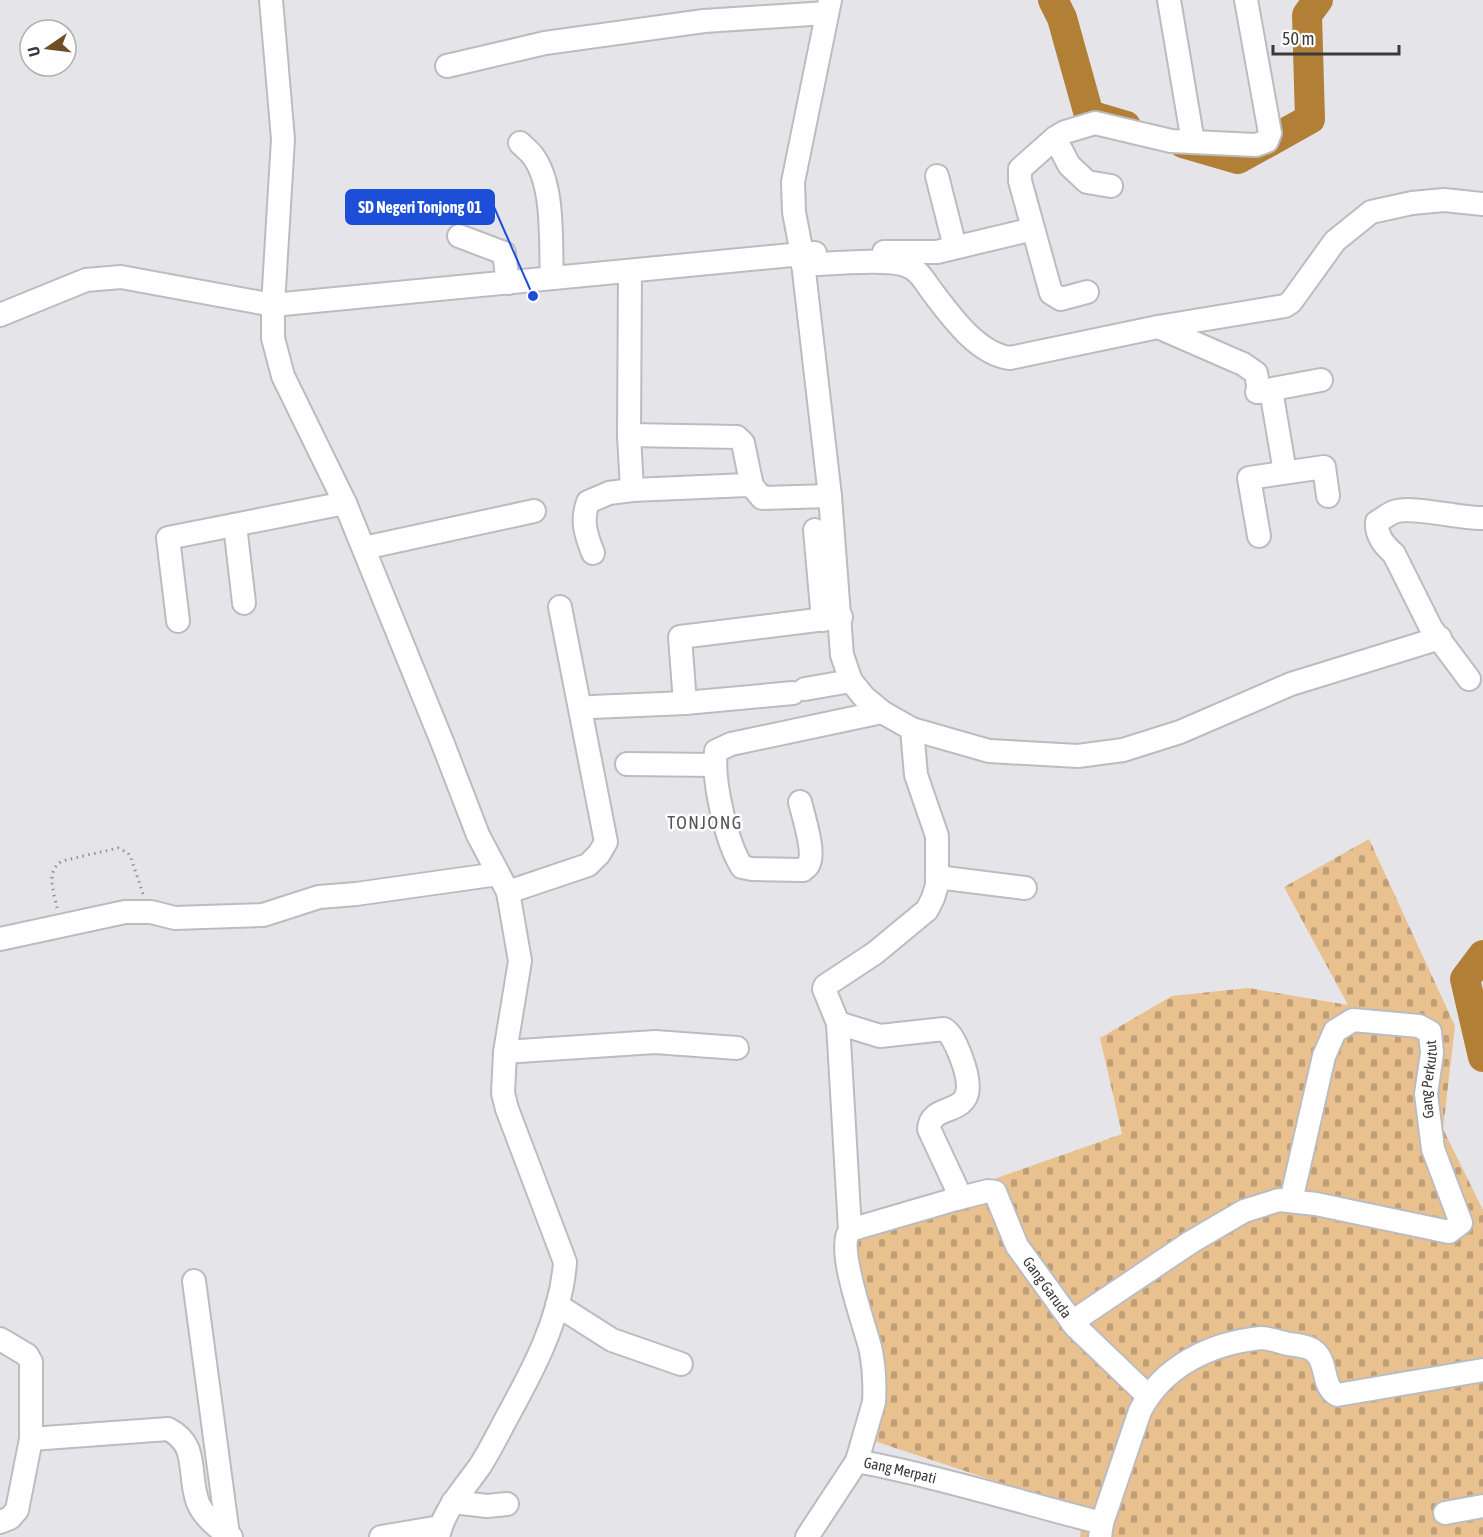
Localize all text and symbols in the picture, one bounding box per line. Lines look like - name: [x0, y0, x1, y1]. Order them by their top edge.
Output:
- north arrow: [18, 18, 78, 78]
- scale bar: [1273, 18, 1399, 56]
- text: 50 m: [1282, 28, 1314, 49]
- text: U: [24, 45, 43, 58]
- callout: SD Negeri Tonjong 01: [346, 190, 494, 224]
- text: SD Negeri Tonjong 01: [358, 198, 482, 216]
- district label: TONJONG: [667, 812, 743, 833]
- street label: Gang Perkutut: [1417, 1039, 1440, 1120]
- street label: Gang Garuda: [1020, 1253, 1075, 1321]
- street label: Gang Merpati: [862, 1454, 938, 1486]

